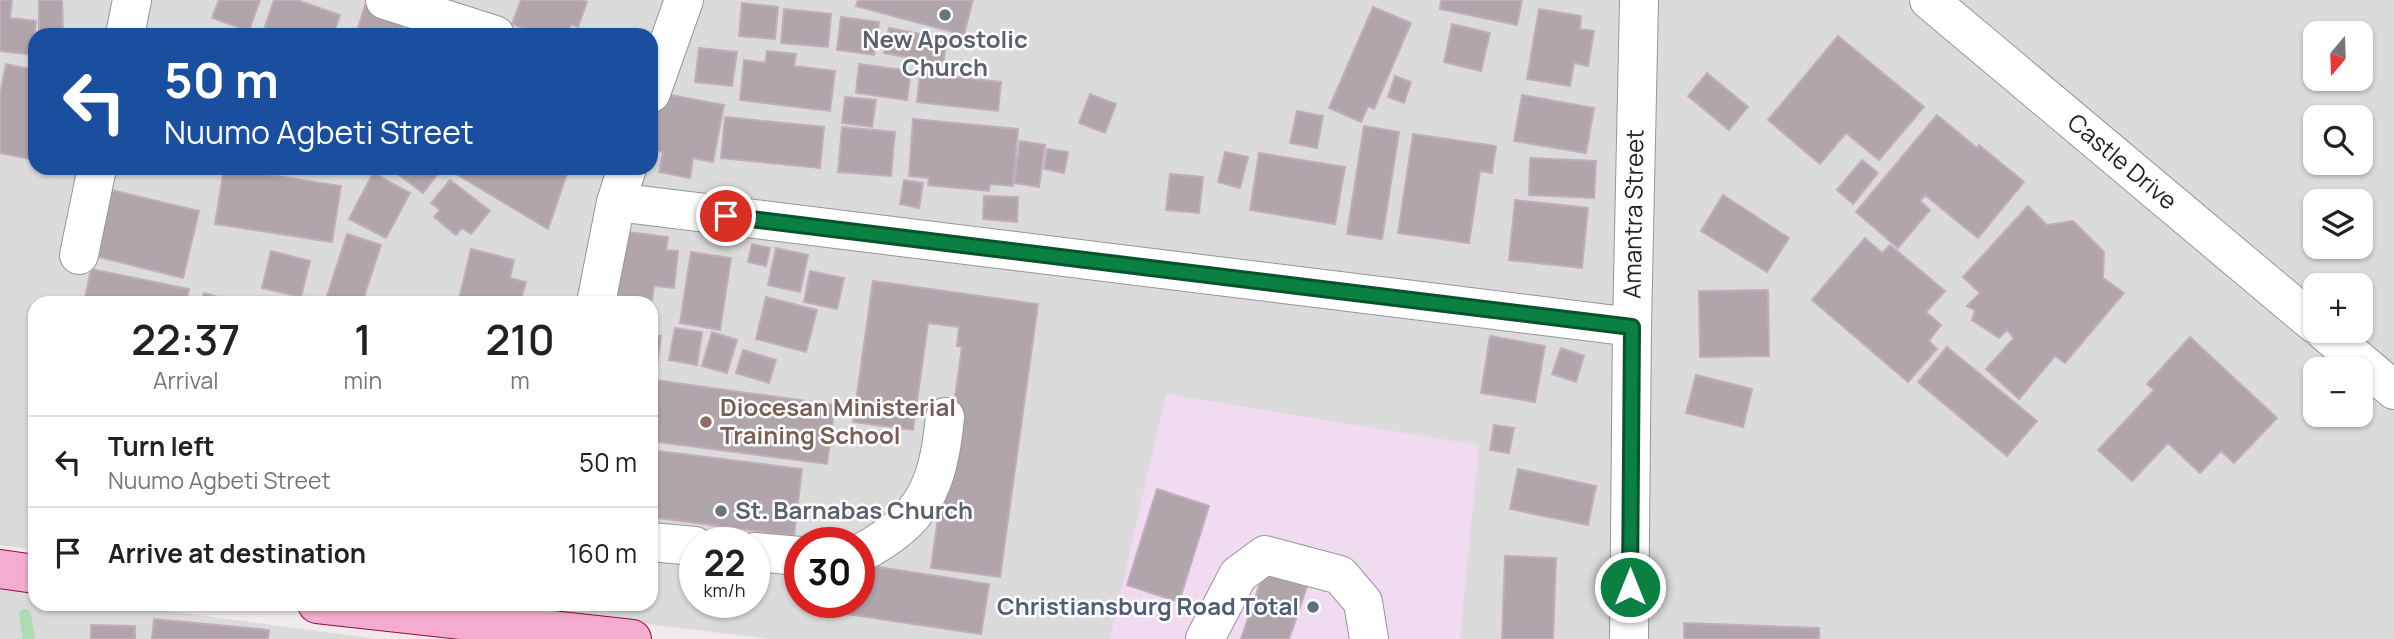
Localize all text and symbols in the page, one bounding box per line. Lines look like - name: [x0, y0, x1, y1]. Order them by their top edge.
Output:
- marker: New Apostolic Church: [937, 7, 953, 23]
- north arrow: [2303, 21, 2373, 91]
- map controls: [2303, 21, 2373, 427]
- place label: New Apostolic Church: [862, 22, 1028, 83]
- text: 50 m: [164, 46, 279, 113]
- icon: left: [49, 56, 140, 147]
- street label: Castle Drive: [2061, 105, 2185, 216]
- button: search: [2303, 105, 2373, 175]
- text: Nuumo Agbeti Street: [164, 110, 474, 154]
- street label: Amantra Street: [1615, 129, 1650, 299]
- pin: [696, 186, 756, 246]
- button: layers: [2303, 189, 2373, 259]
- icon: arrive: [707, 197, 745, 235]
- button: +: [2303, 273, 2373, 343]
- text: 22:37: [131, 310, 240, 368]
- text: 1: [354, 310, 372, 368]
- text: 210: [485, 310, 555, 368]
- button: −: [2303, 357, 2373, 427]
- text: Arrival: [153, 364, 219, 396]
- text: min: [344, 364, 382, 396]
- text: m: [510, 364, 530, 396]
- place label: Diocesan Ministerial Training School: [720, 390, 956, 451]
- marker: Diocesan Ministerial Training School: [698, 414, 714, 430]
- text: Turn left: [108, 428, 215, 464]
- icon: left: [49, 443, 87, 481]
- text: 50 m: [579, 444, 637, 480]
- text: Nuumo Agbeti Street: [108, 464, 331, 496]
- place label: St. Barnabas Church: [735, 493, 973, 526]
- marker: St. Barnabas Church: [713, 503, 729, 519]
- speed limit sign: 30: [784, 527, 875, 618]
- icon: arrive: [49, 534, 87, 572]
- text: Arrive at destination: [108, 535, 366, 571]
- text: 160 m: [568, 535, 637, 571]
- text: 22: [704, 539, 745, 587]
- position arrow: [1593, 550, 1667, 624]
- text: km/h: [704, 578, 745, 602]
- place label: Christiansburg Road Total: [997, 589, 1299, 622]
- marker: Christiansburg Road Total: [1305, 599, 1321, 615]

